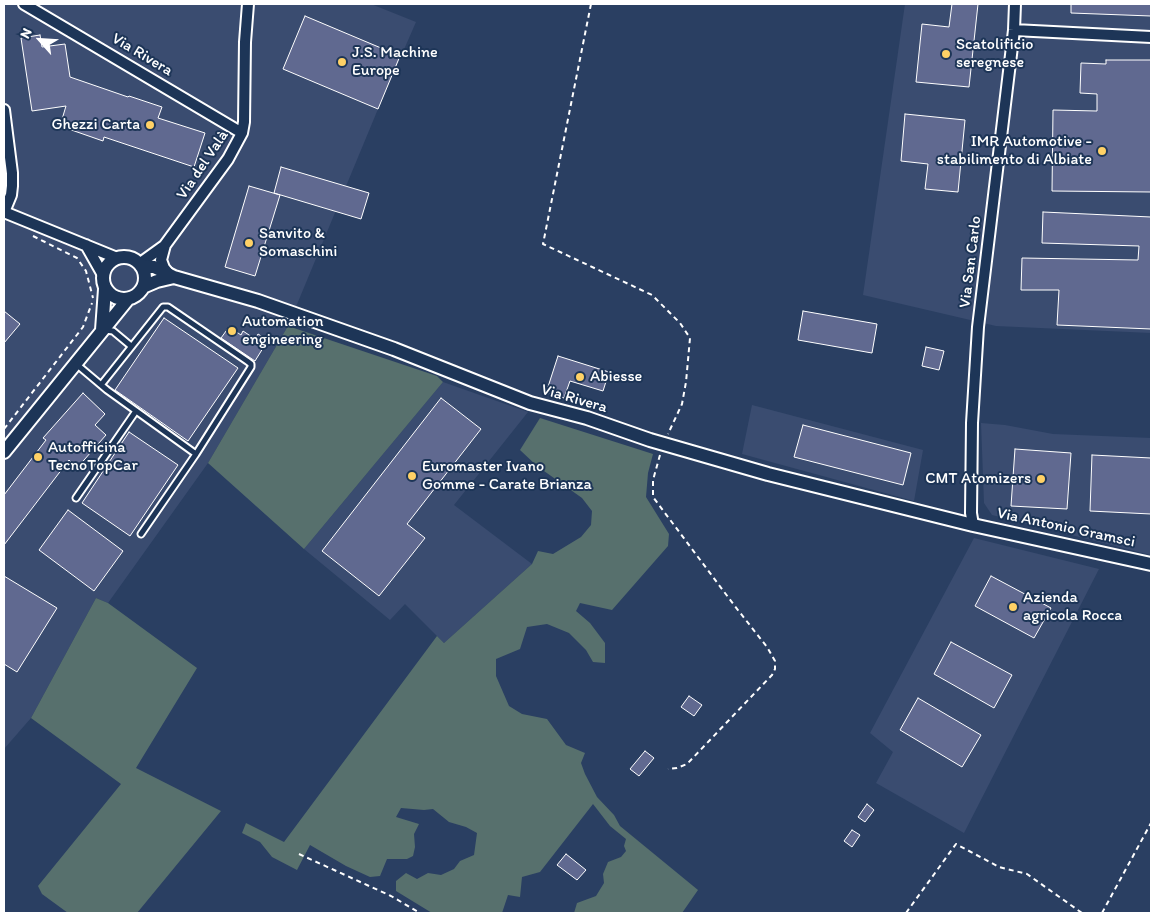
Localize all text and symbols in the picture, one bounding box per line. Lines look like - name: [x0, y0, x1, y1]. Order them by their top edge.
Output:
- north arrow: [15, 15, 65, 65]
- text: N: [16, 25, 36, 41]
- street label: Via Rivera: [108, 29, 176, 81]
- place label: Scatolificio seregnese: [956, 35, 1033, 73]
- place label: J.S. Machine Europe: [352, 43, 438, 81]
- marker: Scatolificio seregnese: [940, 48, 952, 60]
- marker: J.S. Machine Europe: [336, 56, 348, 68]
- place label: Ghezzi Carta: [51, 115, 140, 135]
- marker: Ghezzi Carta: [144, 119, 156, 131]
- street label: Via del Valà: [173, 127, 233, 203]
- place label: IMR Automotive - stabilimento di Albiate: [937, 132, 1092, 170]
- marker: IMR Automotive - stabilimento di Albiate: [1096, 145, 1108, 157]
- street label: Via San Carlo: [956, 215, 986, 309]
- place label: Sanvito & Somaschini: [259, 224, 337, 262]
- marker: Sanvito & Somaschini: [243, 237, 255, 249]
- place label: Automation engineering: [242, 312, 324, 350]
- marker: Automation engineering: [226, 325, 238, 337]
- place label: Abiesse: [590, 367, 642, 387]
- marker: Abiesse: [574, 371, 586, 383]
- street label: Via Rivera: [539, 380, 609, 418]
- place label: Autofficina TecnoTopCar: [48, 438, 138, 476]
- marker: Autofficina TecnoTopCar: [32, 451, 44, 463]
- place label: Euromaster Ivano Gomme - Carate Brianza: [422, 457, 592, 495]
- place label: CMT Atomizers: [925, 469, 1031, 489]
- marker: Euromaster Ivano Gomme - Carate Brianza: [406, 470, 418, 482]
- marker: CMT Atomizers: [1035, 473, 1047, 485]
- street label: Via Antonio Gramsci: [995, 504, 1137, 552]
- place label: Azienda agricola Rocca: [1023, 588, 1122, 626]
- marker: Azienda agricola Rocca: [1007, 601, 1019, 613]

